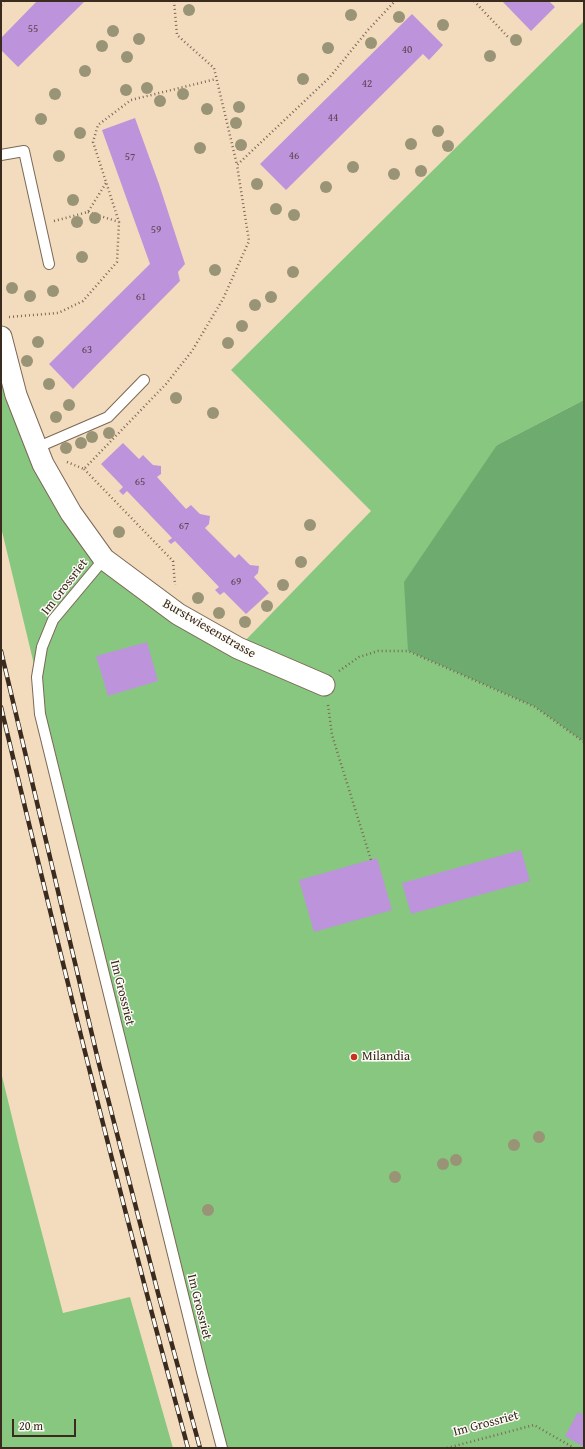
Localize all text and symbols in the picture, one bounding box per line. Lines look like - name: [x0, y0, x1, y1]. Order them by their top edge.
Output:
- house number: 55: [28, 22, 38, 36]
- house number: 40: [402, 43, 412, 57]
- house number: 42: [362, 77, 372, 91]
- house number: 44: [328, 111, 338, 125]
- house number: 46: [289, 149, 299, 163]
- house number: 57: [125, 150, 135, 164]
- house number: 59: [151, 223, 161, 237]
- house number: 61: [136, 290, 146, 304]
- house number: 63: [82, 343, 92, 357]
- house number: 65: [135, 475, 145, 489]
- house number: 67: [179, 519, 189, 533]
- street label: Im Grossriet: [38, 556, 92, 618]
- house number: 69: [231, 575, 241, 589]
- street label: Burstwiesenstrasse: [160, 596, 258, 662]
- street label: Im Grossriet: [106, 959, 138, 1027]
- place label: Milandia: [362, 1049, 410, 1065]
- marker: Milandia: [349, 1052, 359, 1062]
- street label: Im Grossriet: [183, 1273, 215, 1341]
- street label: Im Grossriet: [452, 1408, 520, 1440]
- scale bar: [14, 1411, 78, 1437]
- text: 20 m: [19, 1417, 43, 1434]

